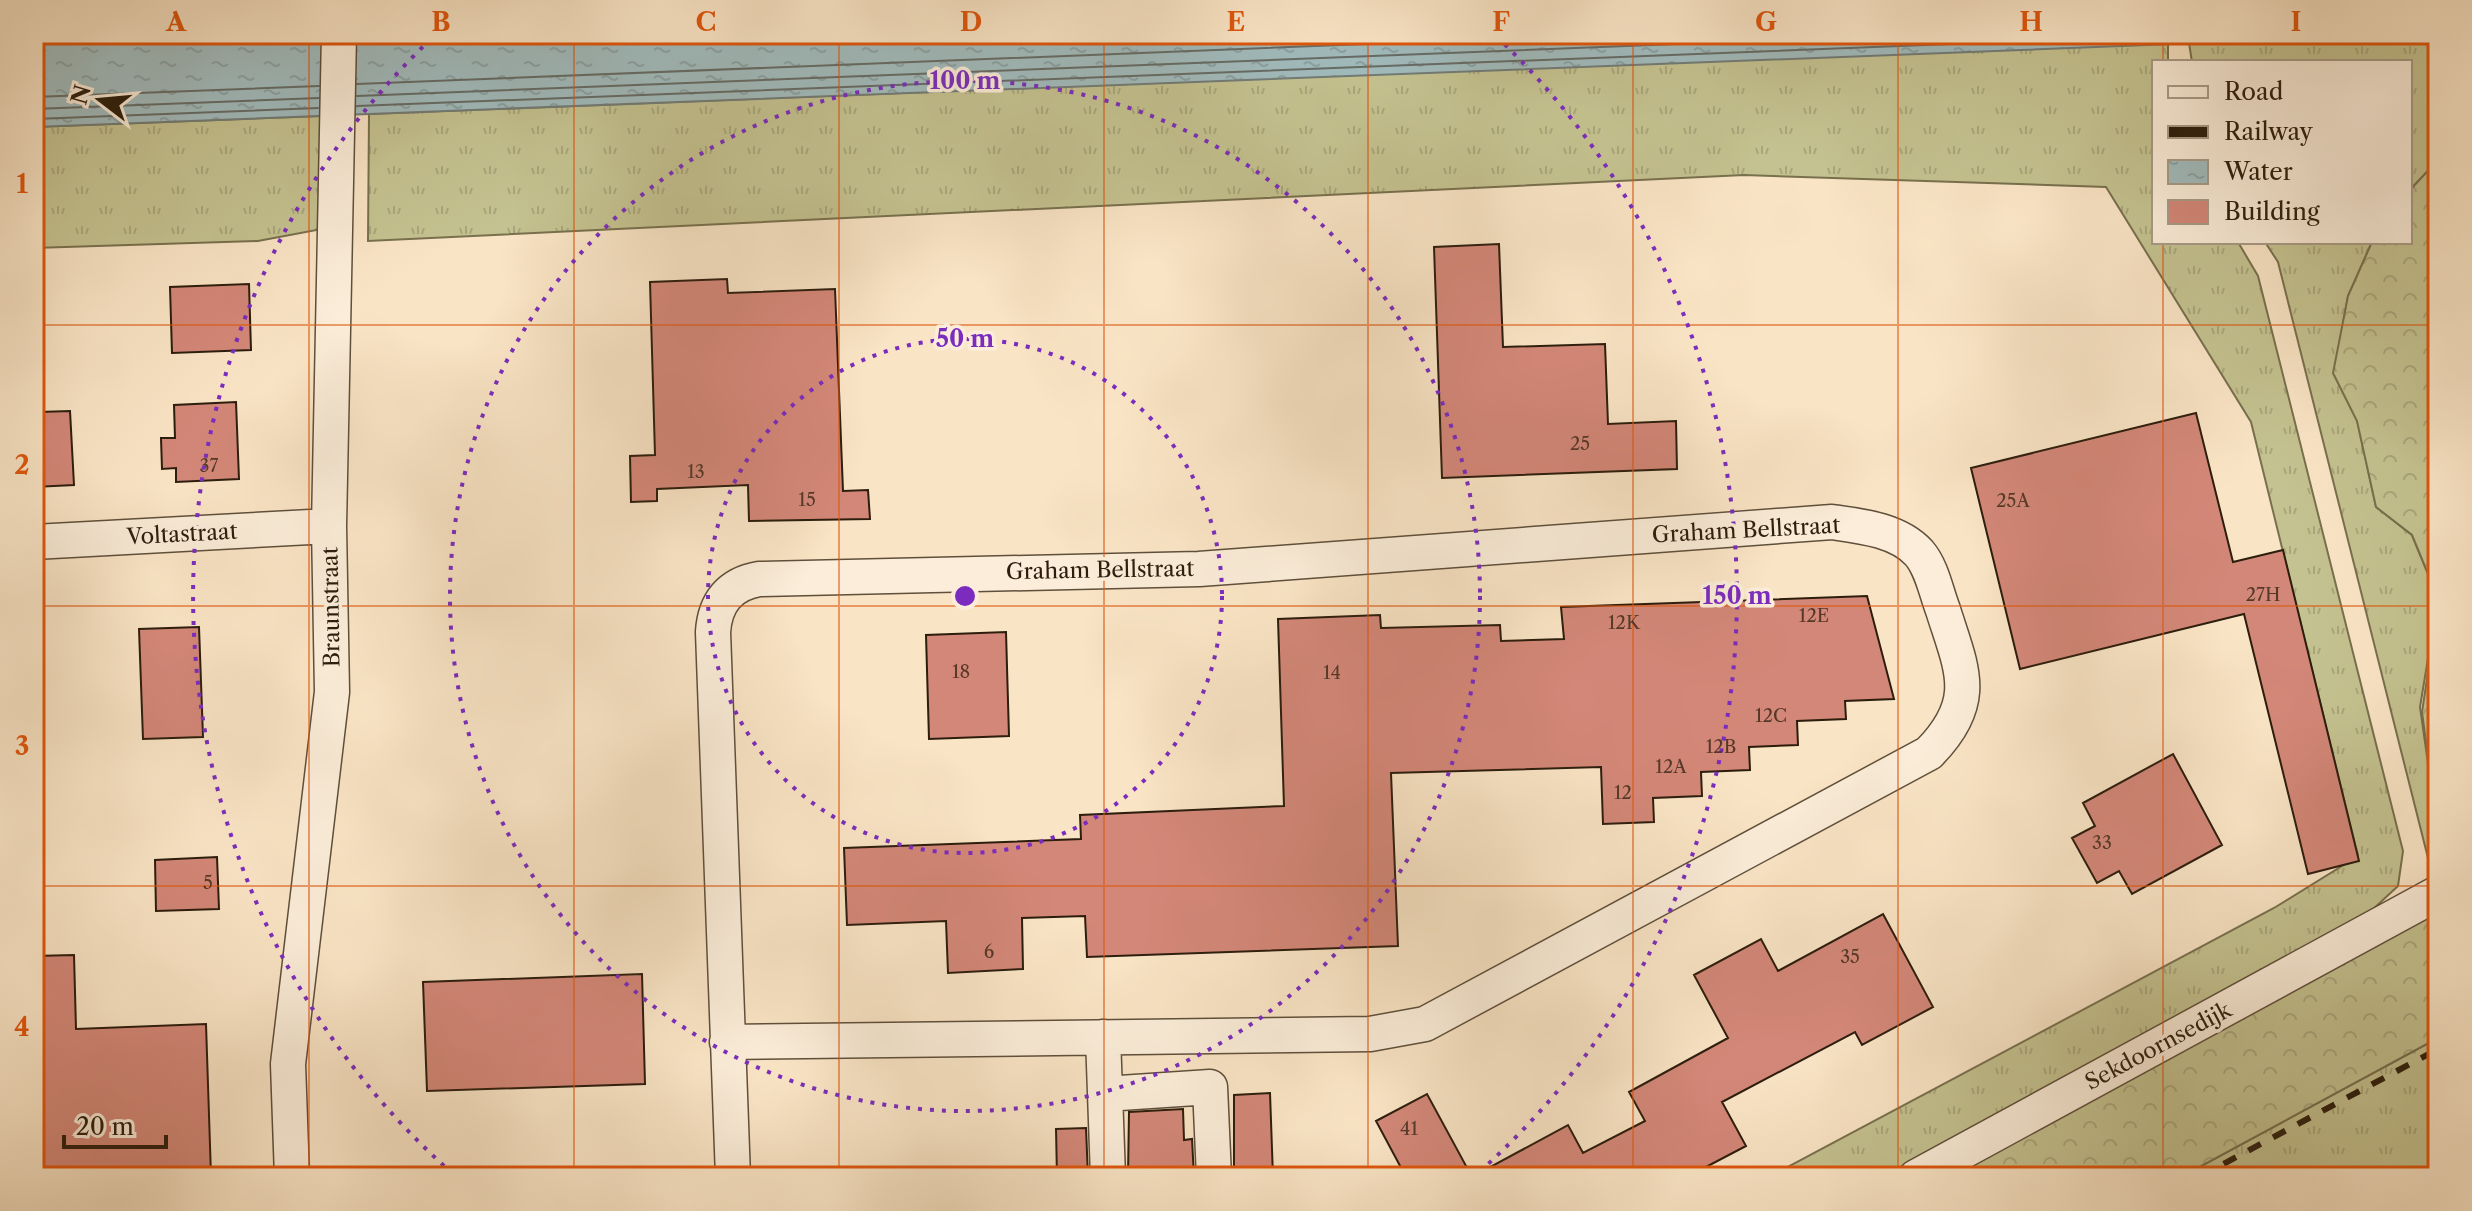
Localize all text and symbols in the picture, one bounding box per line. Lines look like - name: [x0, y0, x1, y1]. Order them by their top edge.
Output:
- text: A: [165, 6, 187, 38]
- text: B: [431, 6, 451, 38]
- text: C: [696, 6, 716, 38]
- text: D: [960, 6, 982, 38]
- text: E: [1227, 6, 1245, 38]
- text: F: [1492, 6, 1510, 38]
- text: G: [1755, 6, 1777, 38]
- text: H: [2019, 6, 2043, 38]
- text: I: [2291, 6, 2301, 38]
- north arrow: [60, 60, 140, 140]
- legend: [2152, 60, 2412, 244]
- text: 100 m: [929, 66, 1001, 95]
- text: Road: [2224, 77, 2284, 106]
- text: N: [66, 82, 97, 108]
- text: Railway: [2224, 117, 2314, 146]
- text: Water: [2223, 157, 2293, 186]
- text: 1: [16, 168, 28, 200]
- text: Building: [2224, 197, 2320, 226]
- text: 50 m: [936, 324, 994, 353]
- house number: 25: [1570, 433, 1590, 455]
- text: 2: [14, 449, 30, 481]
- house number: 37: [200, 455, 219, 477]
- house number: 13: [687, 461, 705, 483]
- house number: 15: [798, 489, 816, 511]
- house number: 25A: [1996, 490, 2030, 512]
- street label: Graham Bellstraat: [1651, 512, 1841, 548]
- street label: Voltastraat: [125, 518, 238, 550]
- street label: Braunstraat: [316, 546, 346, 668]
- street label: Graham Bellstraat: [1006, 555, 1195, 585]
- text: 150 m: [1702, 581, 1772, 610]
- centre of rings: [951, 582, 979, 610]
- house number: 27H: [2246, 584, 2280, 606]
- house number: 12E: [1799, 605, 1829, 627]
- house number: 12K: [1608, 612, 1641, 634]
- house number: 18: [952, 661, 970, 683]
- house number: 14: [1323, 662, 1341, 684]
- house number: 12C: [1755, 705, 1787, 727]
- text: 3: [15, 730, 29, 762]
- house number: 12B: [1706, 736, 1736, 758]
- house number: 12A: [1655, 756, 1687, 778]
- house number: 12: [1614, 782, 1632, 804]
- house number: 33: [2092, 832, 2112, 854]
- house number: 5: [203, 872, 213, 894]
- house number: 6: [984, 941, 994, 963]
- house number: 35: [1840, 946, 1860, 968]
- street label: Sekdoornsedijk: [2080, 996, 2237, 1096]
- text: 4: [14, 1011, 30, 1043]
- scale bar: [64, 1099, 166, 1149]
- text: 20 m: [76, 1112, 134, 1141]
- house number: 41: [1400, 1118, 1418, 1140]

